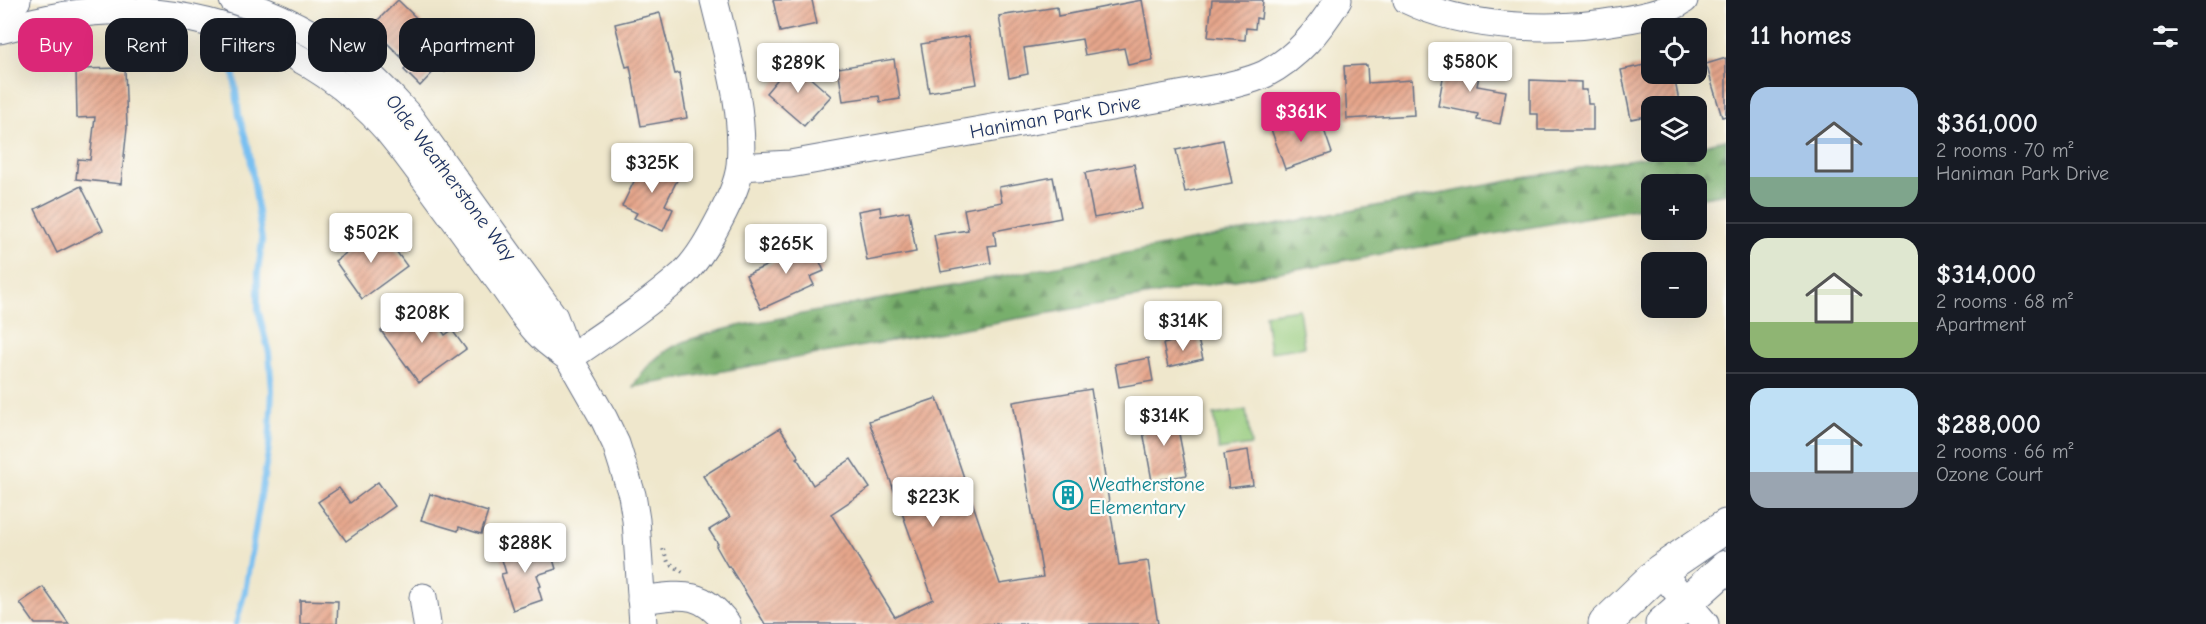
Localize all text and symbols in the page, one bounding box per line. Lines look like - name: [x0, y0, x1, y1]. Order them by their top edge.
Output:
- chip: Buy: [18, 18, 93, 72]
- chip: Rent: [105, 18, 188, 72]
- chip: Filters: [200, 18, 296, 72]
- chip: New: [308, 18, 387, 72]
- chip: Apartment: [399, 18, 535, 72]
- map controls: [1641, 18, 1707, 318]
- button: locate: [1641, 18, 1707, 84]
- icon: filters: [2149, 20, 2182, 53]
- text: 11 homes: [1750, 21, 1851, 51]
- pin: $580K: [1428, 42, 1512, 93]
- pin: $289K: [756, 43, 840, 94]
- text: $580K: [1442, 50, 1498, 73]
- text: $289K: [771, 51, 825, 74]
- street label: Olde Weatherstone Way: [381, 90, 521, 266]
- street label: Haniman Park Drive: [968, 91, 1142, 143]
- pin: $361K: [1259, 92, 1343, 143]
- button: layers: [1641, 96, 1707, 162]
- text: $361K: [1275, 100, 1327, 123]
- text: $361,000: [1936, 109, 2038, 139]
- icon: home: [1798, 111, 1870, 183]
- text: 2 rooms · 70 m²: [1936, 139, 2073, 162]
- pin: $325K: [610, 143, 694, 194]
- text: $325K: [625, 151, 679, 174]
- text: Haniman Park Drive: [1936, 162, 2109, 185]
- button: +: [1641, 174, 1707, 240]
- pin: $502K: [329, 213, 413, 264]
- text: $502K: [343, 221, 399, 244]
- pin: $265K: [744, 224, 828, 275]
- text: $265K: [759, 232, 813, 255]
- button: −: [1641, 252, 1707, 318]
- text: $314,000: [1936, 260, 2036, 290]
- icon: home: [1798, 262, 1870, 334]
- text: 2 rooms · 68 m²: [1936, 290, 2073, 313]
- pin: $208K: [380, 293, 464, 344]
- text: $208K: [395, 301, 449, 324]
- pin: $314K: [1141, 301, 1225, 352]
- text: $314K: [1158, 309, 1208, 332]
- text: Apartment: [1936, 313, 2026, 336]
- pin: $314K: [1122, 396, 1206, 447]
- text: $314K: [1139, 404, 1189, 427]
- text: $288,000: [1936, 410, 2041, 440]
- icon: home: [1798, 412, 1870, 484]
- text: 2 rooms · 66 m²: [1936, 440, 2074, 463]
- text: Ozone Court: [1936, 463, 2042, 486]
- place label: Weatherstone Elementary: [1089, 473, 1205, 519]
- pin: $223K: [891, 477, 975, 528]
- building icon: Weatherstone Elementary: [1052, 479, 1084, 511]
- text: $223K: [906, 485, 960, 508]
- pin: $288K: [483, 523, 567, 574]
- text: $288K: [498, 531, 552, 554]

